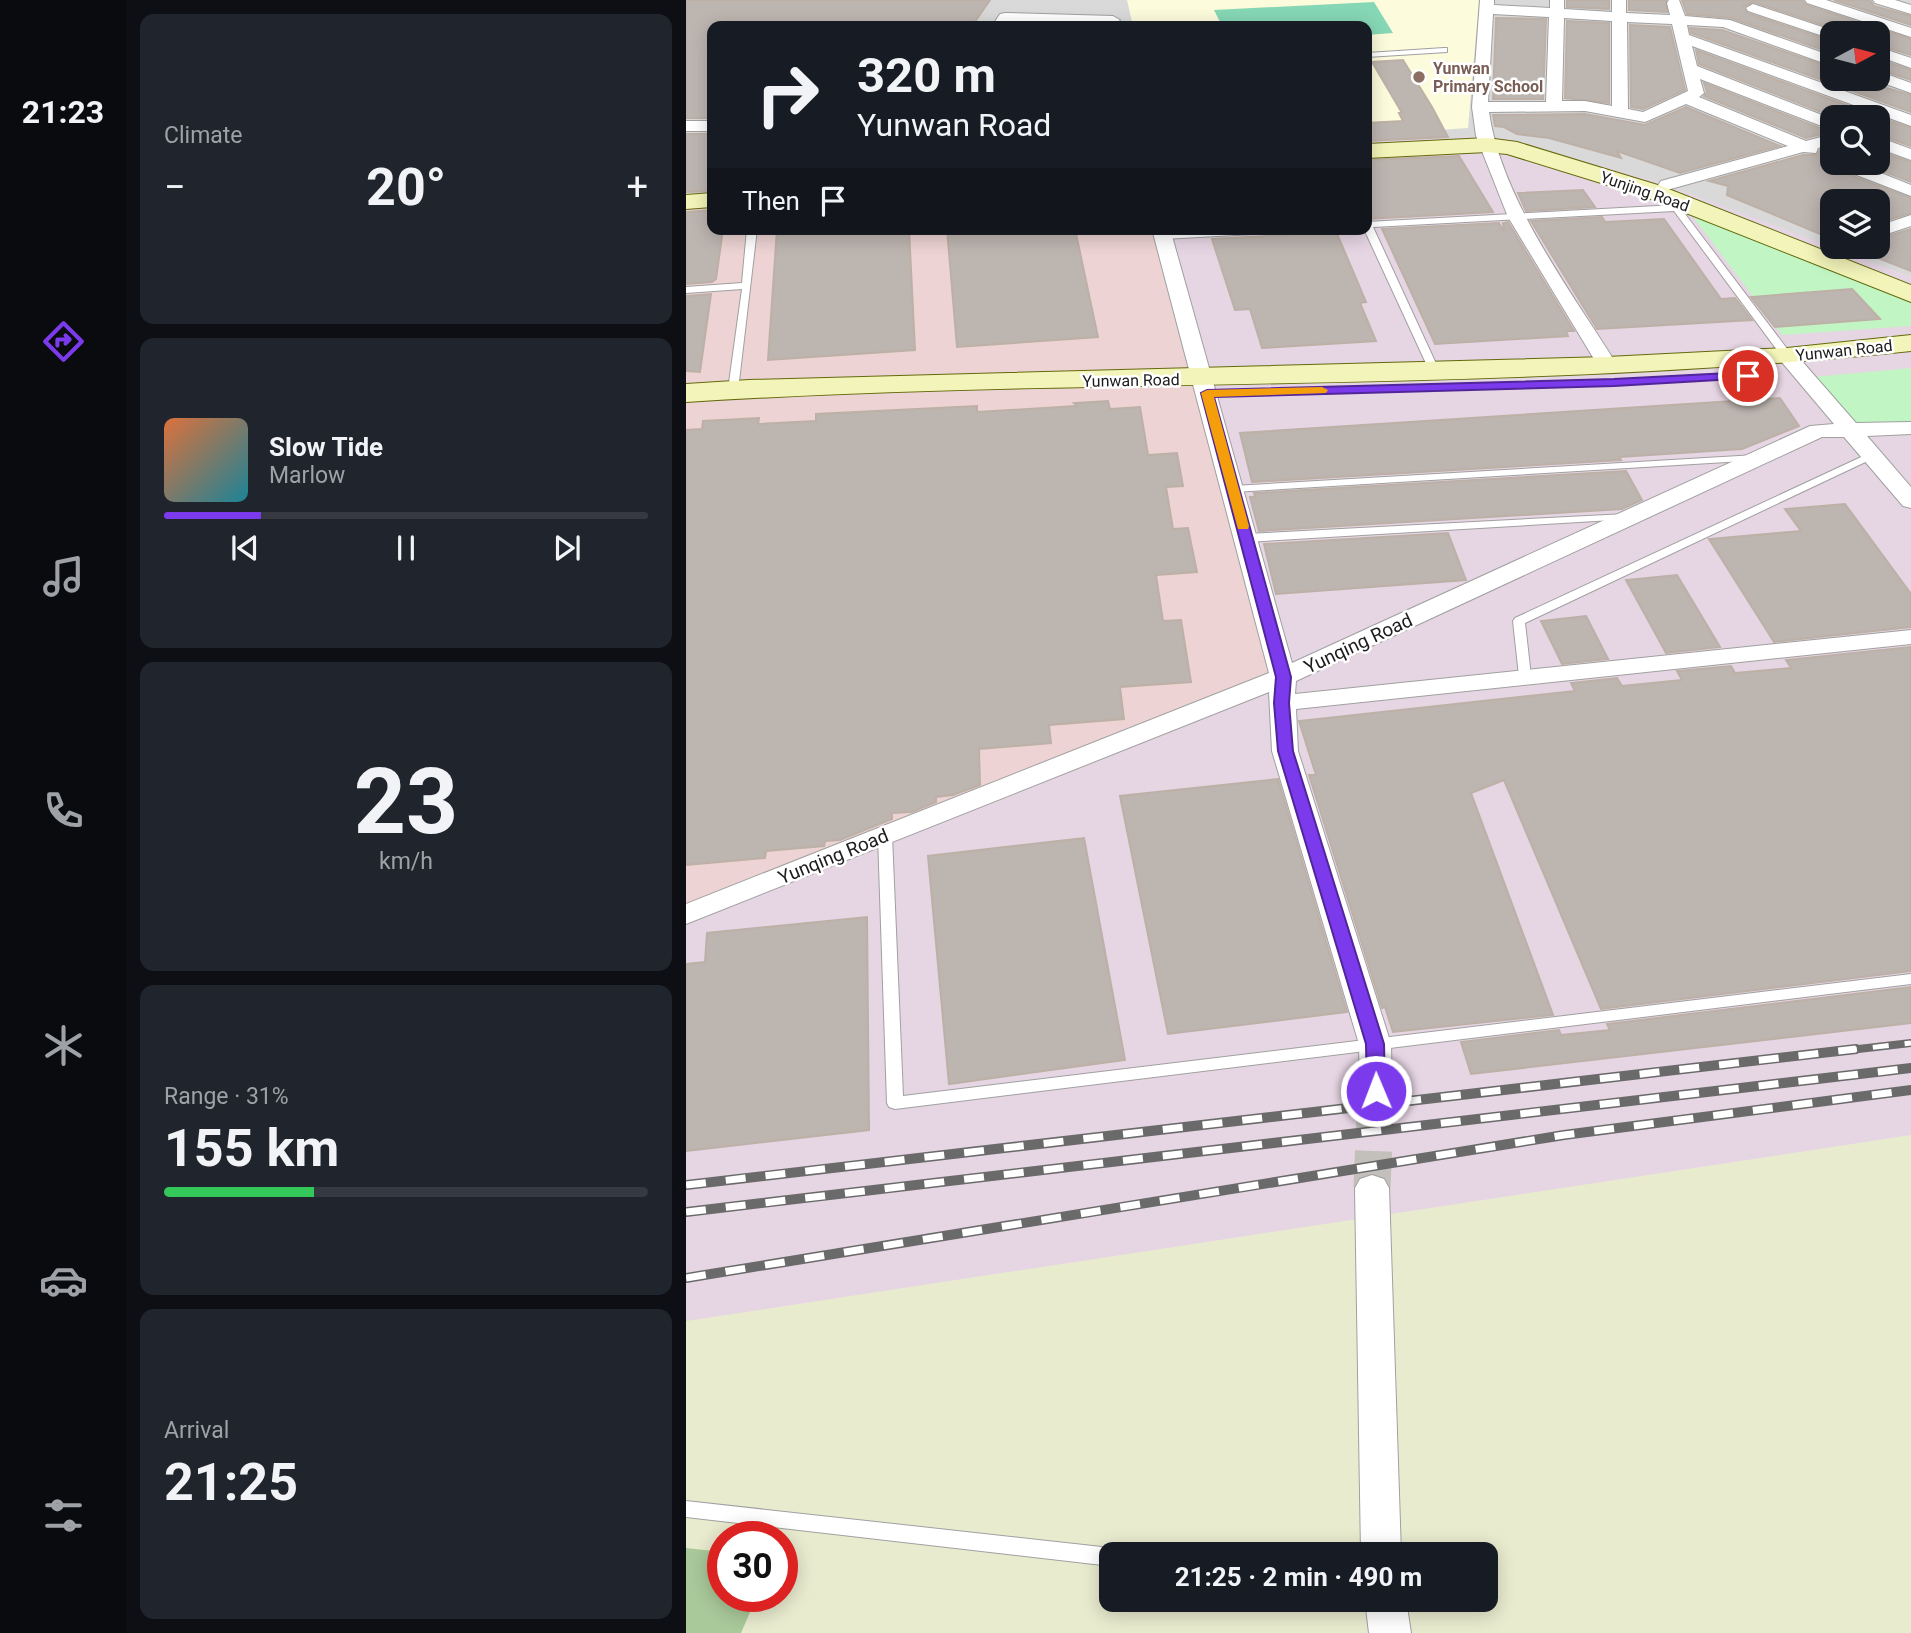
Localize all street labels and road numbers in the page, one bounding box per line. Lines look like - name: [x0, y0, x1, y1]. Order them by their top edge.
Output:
- street label: Yunjing Road: [1598, 167, 1692, 216]
- street label: Yunwan Road: [1795, 336, 1893, 365]
- street label: Yunwan Road: [1082, 370, 1180, 391]
- street label: Yunqing Road: [1300, 608, 1416, 679]
- street label: Yunqing Road: [775, 824, 892, 889]

